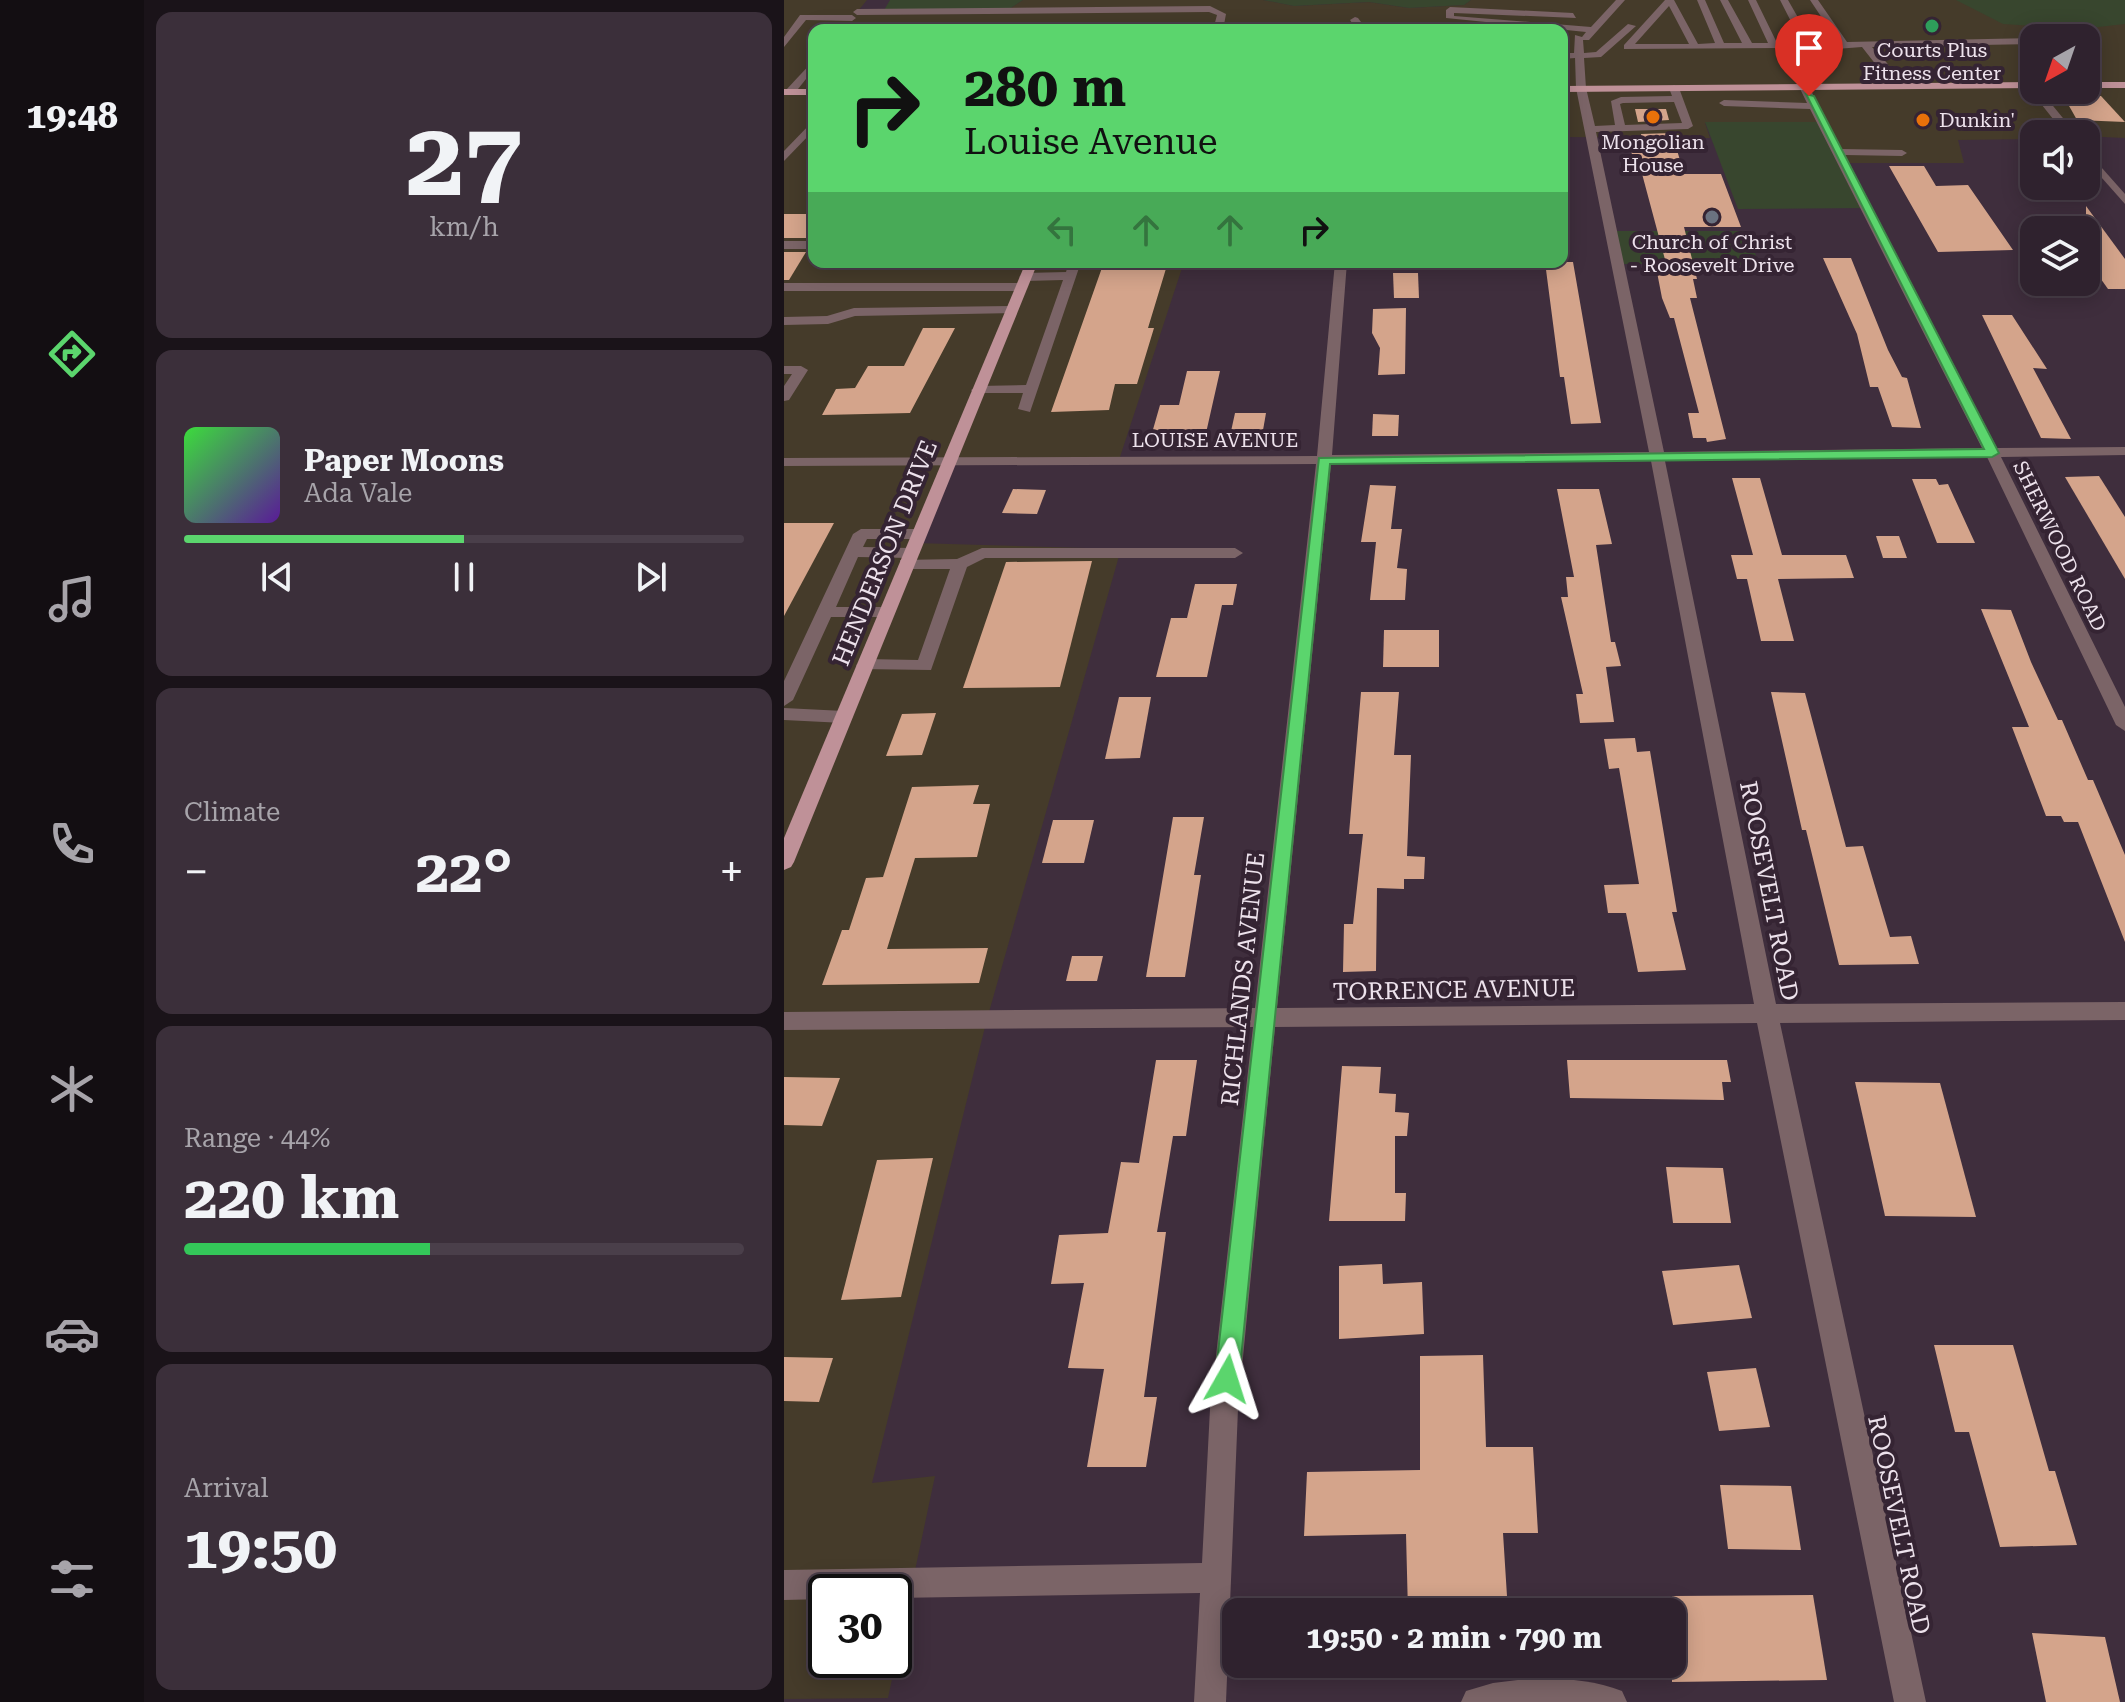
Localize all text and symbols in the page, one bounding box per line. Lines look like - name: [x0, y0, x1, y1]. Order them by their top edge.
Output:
- pin: [1775, 14.0, 1843, 96]
- marker: Courts Plus Fitness Center: [1923, 17, 1941, 35]
- north arrow: [2020, 24, 2100, 104]
- map controls: [2020, 24, 2100, 296]
- icon: arrive: [1787, 26, 1831, 70]
- place label: Courts Plus Fitness Center: [1863, 38, 2001, 85]
- text: 280 m: [964, 54, 1126, 120]
- icon: right: [832, 56, 936, 160]
- text: 19:48: [26, 95, 118, 137]
- text: 27: [406, 99, 522, 220]
- marker: Mongolian House: [1644, 108, 1662, 126]
- place label: Dunkin': [1939, 108, 2015, 132]
- marker: Dunkin': [1914, 111, 1932, 129]
- button: sound: [2020, 120, 2100, 200]
- text: Louise Avenue: [964, 121, 1218, 163]
- place label: Mongolian House: [1601, 130, 1705, 177]
- icon: left: [1040, 208, 1084, 252]
- icon: ahead: [1124, 208, 1168, 252]
- icon: ahead: [1208, 208, 1252, 252]
- icon: right: [1292, 208, 1336, 252]
- marker: Church of Christ - Roosevelt Drive: [1703, 208, 1721, 226]
- text: km/h: [429, 212, 499, 242]
- button: layers: [2020, 216, 2100, 296]
- place label: Church of Christ - Roosevelt Drive: [1629, 230, 1795, 277]
- icon: directions: [44, 326, 100, 382]
- street label: LOUISE AVENUE: [1132, 428, 1298, 452]
- street label: HENDERSON DRIVE: [827, 436, 943, 670]
- text: Paper Moons: [304, 443, 504, 478]
- street label: SHERWOOD ROAD: [2008, 457, 2112, 635]
- text: Ada Vale: [304, 478, 412, 508]
- icon: previous: [255, 555, 299, 599]
- icon: pause: [442, 555, 486, 599]
- icon: next: [629, 555, 673, 599]
- icon: music: [44, 571, 100, 627]
- street label: ROOSEVELT ROAD: [1734, 779, 1804, 1003]
- text: Climate: [184, 797, 280, 827]
- icon: phone: [44, 816, 100, 872]
- text: 22°: [415, 836, 513, 907]
- text: −: [184, 846, 209, 898]
- text: +: [719, 846, 744, 898]
- street label: RICHLANDS AVENUE: [1216, 851, 1270, 1107]
- street label: TORRENCE AVENUE: [1332, 974, 1576, 1006]
- icon: climate: [44, 1061, 100, 1117]
- text: Range · 44%: [184, 1123, 330, 1153]
- text: 220 km: [184, 1162, 399, 1233]
- icon: car: [44, 1306, 100, 1362]
- position arrow: [1185, 1337, 1269, 1421]
- street label: ROOSEVELT ROAD: [1862, 1413, 1936, 1637]
- text: Arrival: [184, 1473, 269, 1503]
- text: 19:50: [184, 1512, 337, 1583]
- icon: filters: [44, 1551, 100, 1607]
- speed limit sign: 30: [808, 1574, 912, 1678]
- text: 19:50 · 2 min · 790 m: [1306, 1620, 1602, 1655]

